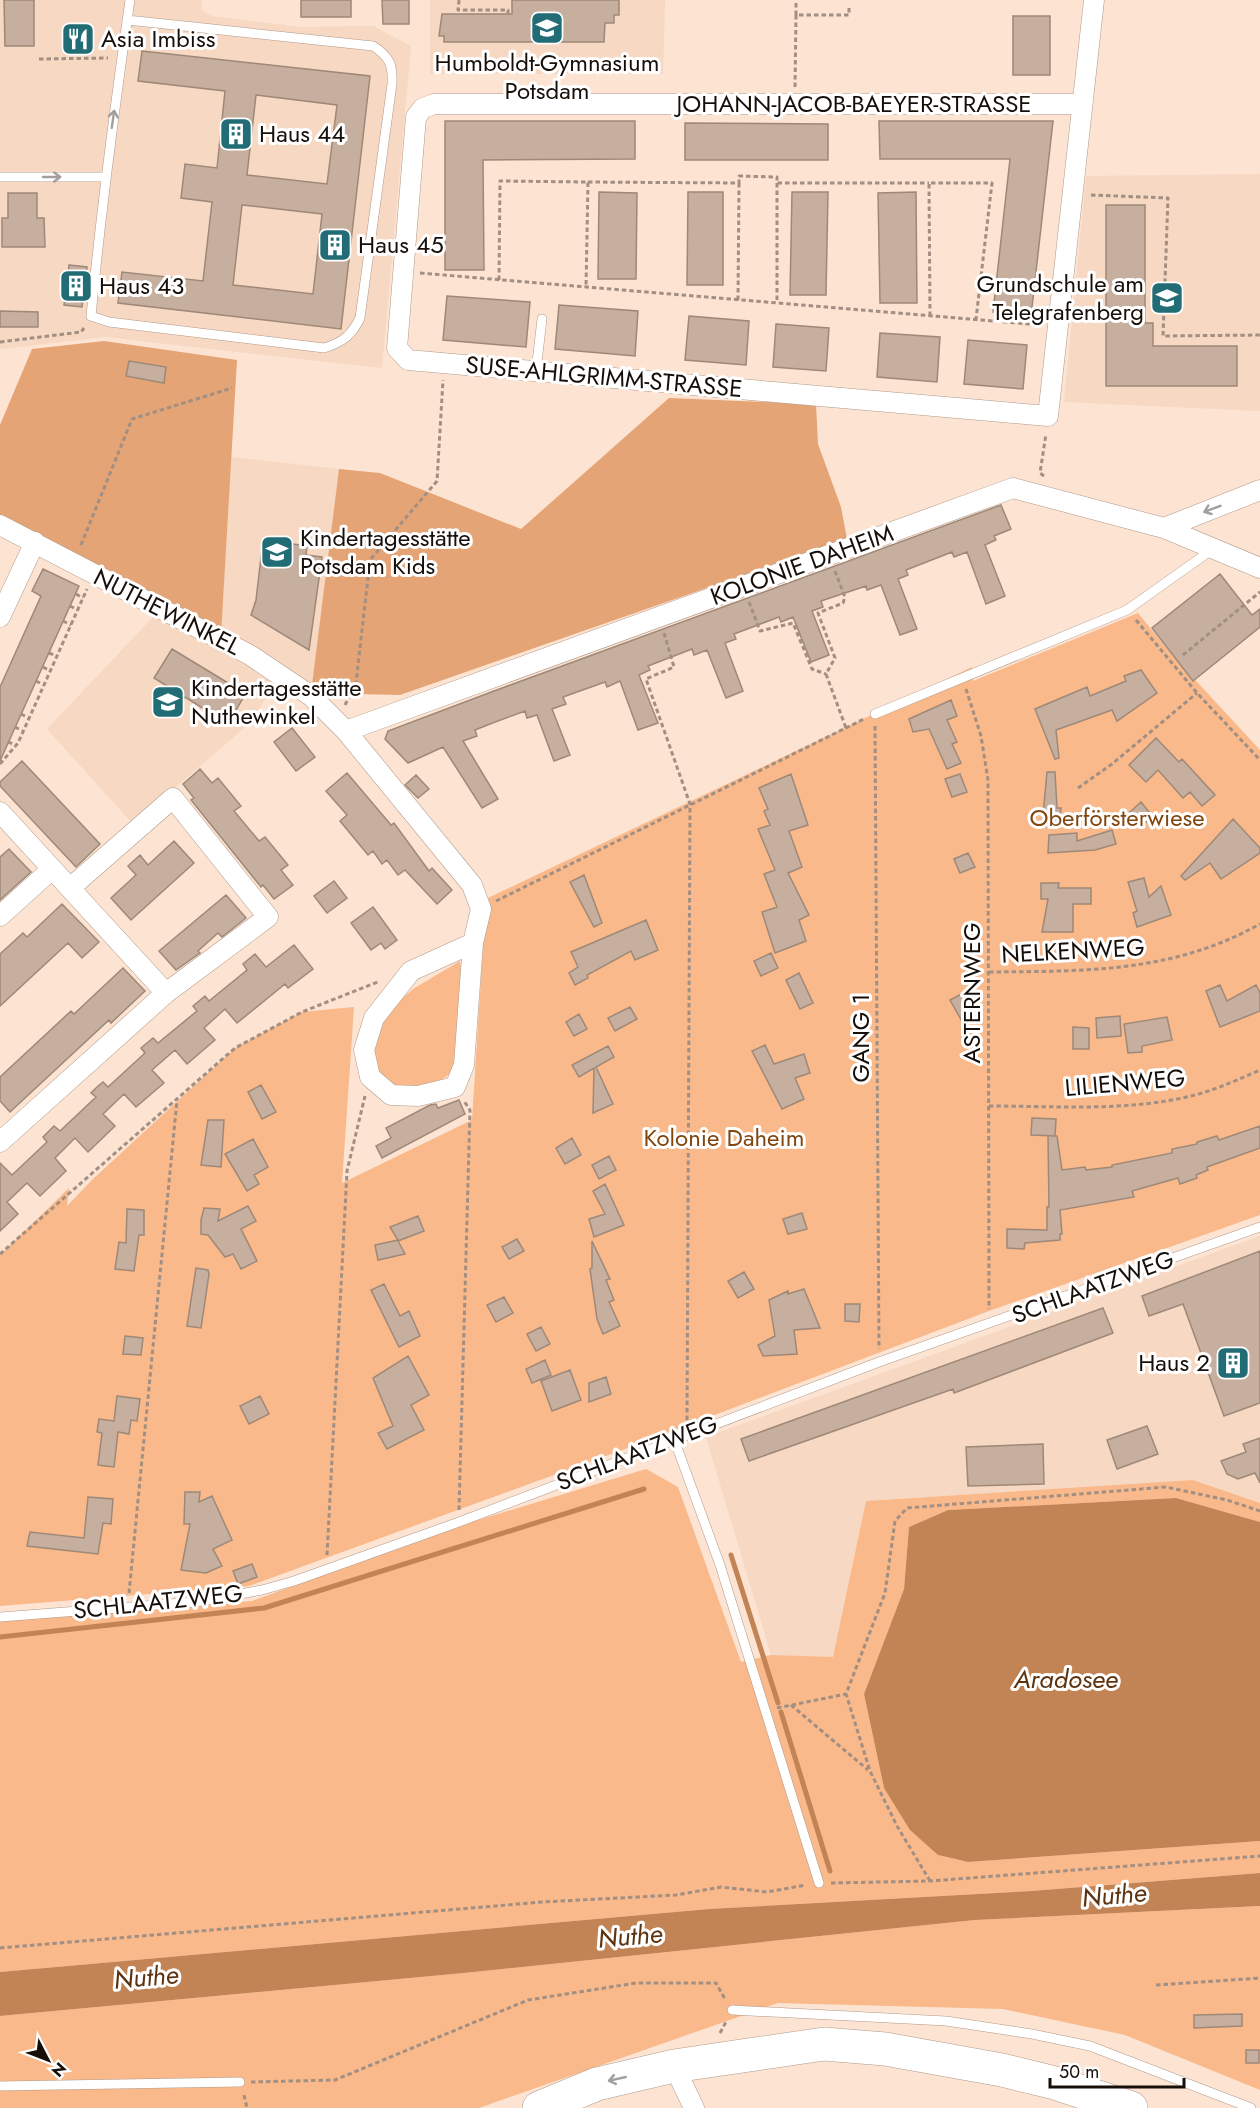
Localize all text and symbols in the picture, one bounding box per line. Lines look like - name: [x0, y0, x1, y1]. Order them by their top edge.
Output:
- school or university icon: Humboldt-Gymnasium Potsdam: [529, 10, 565, 46]
- restaurant icon: Asia Imbiss: [60, 21, 96, 57]
- place label: Asia Imbiss: [101, 21, 215, 56]
- place label: Humboldt-Gymnasium Potsdam: [435, 45, 659, 108]
- street label: JOHANN-JACOB-BAEYER-STRASSE: [674, 86, 1031, 121]
- one-way arrow: [107, 109, 118, 129]
- building icon: Haus 44: [218, 116, 254, 152]
- place label: Haus 44: [259, 116, 345, 151]
- one-way arrow: [42, 171, 62, 183]
- building icon: Haus 45: [317, 227, 353, 263]
- place label: Haus 45: [358, 227, 444, 262]
- place label: Grundschule am Telegrafenberg: [977, 266, 1144, 329]
- building icon: Haus 43: [58, 268, 94, 304]
- place label: Haus 43: [99, 268, 184, 303]
- school or university icon: Grundschule am Telegrafenberg: [1149, 280, 1185, 316]
- street label: SUSE-AHLGRIMM-STRASSE: [464, 347, 744, 406]
- one-way arrow: [1203, 504, 1222, 515]
- street label: KOLONIE DAHEIM: [705, 515, 898, 614]
- place label: Kindertagesstätte Potsdam Kids: [300, 520, 471, 583]
- school or university icon: Kindertagesstätte Potsdam Kids: [259, 534, 295, 570]
- street label: NUTHEWINKEL: [88, 559, 247, 664]
- place label: Kindertagesstätte Nuthewinkel: [191, 670, 362, 733]
- school or university icon: Kindertagesstätte Nuthewinkel: [150, 684, 186, 720]
- park label: Oberförsterwiese: [1029, 800, 1205, 835]
- street label: ASTERNWEG: [954, 923, 989, 1063]
- street label: NELKENWEG: [1000, 929, 1146, 972]
- street label: GANG 1: [843, 994, 878, 1082]
- street label: LILIENWEG: [1063, 1060, 1187, 1105]
- park label: Kolonie Daheim: [644, 1120, 804, 1155]
- street label: SCHLAATZWEG: [1007, 1241, 1179, 1332]
- place label: Haus 2: [1138, 1345, 1210, 1380]
- building icon: Haus 2: [1215, 1345, 1251, 1381]
- street label: SCHLAATZWEG: [551, 1406, 723, 1499]
- street label: SCHLAATZWEG: [71, 1575, 244, 1628]
- water label: Aradosee: [1013, 1660, 1118, 1698]
- water label: Nuthe: [1080, 1873, 1148, 1917]
- water label: Nuthe: [596, 1914, 664, 1958]
- water label: Nuthe: [112, 1955, 180, 1999]
- north arrow: [18, 2030, 78, 2090]
- scale bar: [1050, 2051, 1184, 2089]
- text: N: [46, 2057, 72, 2082]
- text: 50 m: [1059, 2059, 1099, 2085]
- one-way arrow: [608, 2074, 627, 2086]

